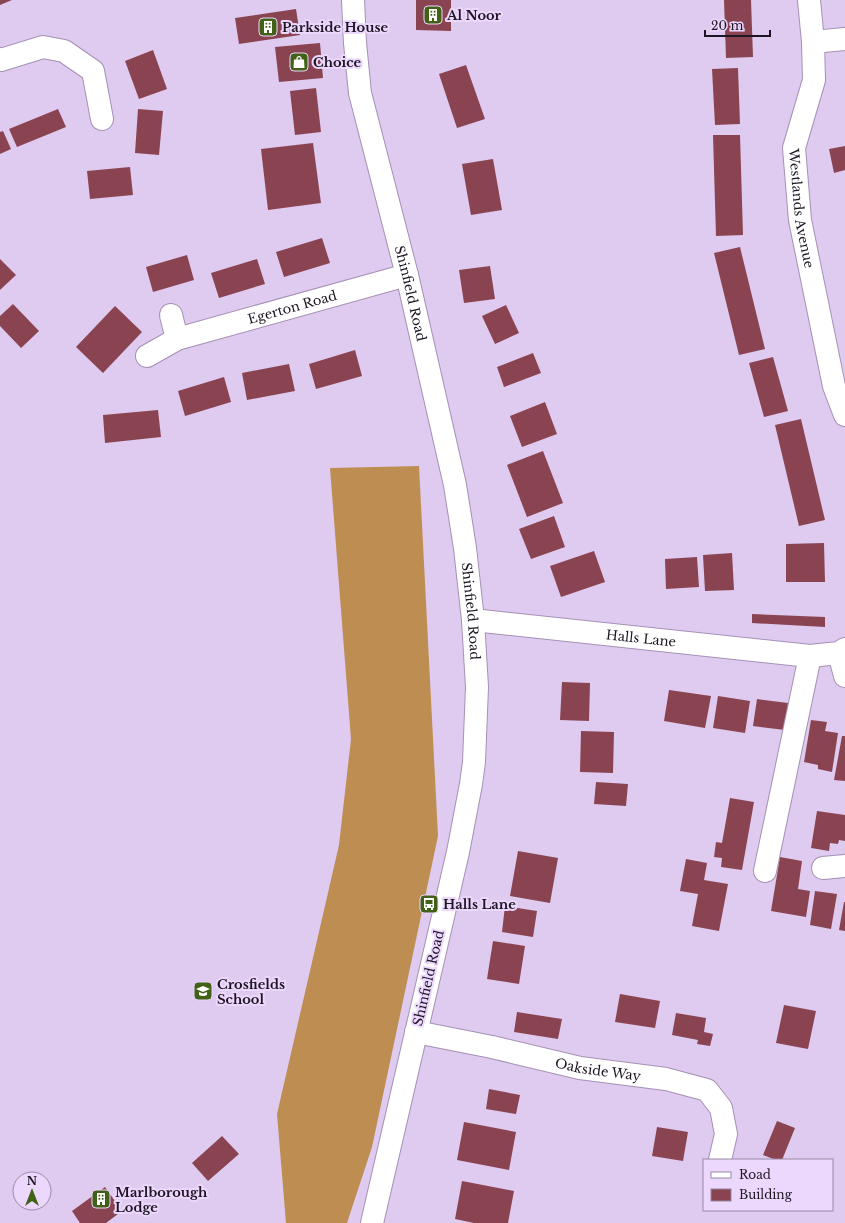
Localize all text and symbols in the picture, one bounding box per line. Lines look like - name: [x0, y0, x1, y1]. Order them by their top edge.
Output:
- building icon: Al Noor: [422, 4, 444, 26]
- place label: Al Noor: [446, 7, 502, 24]
- scale bar: [705, 12, 770, 38]
- building icon: Parkside House: [257, 16, 279, 38]
- text: 20 m: [711, 18, 743, 33]
- place label: Parkside House: [282, 19, 388, 36]
- shop icon: Choice: [288, 51, 310, 73]
- place label: Choice: [313, 54, 362, 71]
- street label: Westlands Avenue: [785, 147, 818, 270]
- street label: Shinfield Road: [391, 244, 430, 343]
- street label: Egerton Road: [246, 287, 339, 328]
- street label: Shinfield Road: [458, 562, 483, 661]
- street label: Halls Lane: [605, 626, 677, 651]
- bus stop icon: Halls Lane: [418, 893, 440, 915]
- place label: Halls Lane: [443, 896, 516, 913]
- street label: Shinfield Road: [409, 928, 448, 1028]
- place label: Crosfields School: [217, 976, 285, 1008]
- school or university icon: Crosfields School: [192, 980, 214, 1002]
- street label: Oakside Way: [553, 1054, 643, 1085]
- legend: [703, 1159, 833, 1211]
- text: Road: [739, 1167, 771, 1182]
- north arrow: [12, 1171, 52, 1211]
- text: N: [27, 1174, 38, 1188]
- place label: Marlborough Lodge: [115, 1184, 208, 1216]
- text: Building: [739, 1187, 793, 1202]
- building icon: Marlborough Lodge: [90, 1188, 112, 1210]

